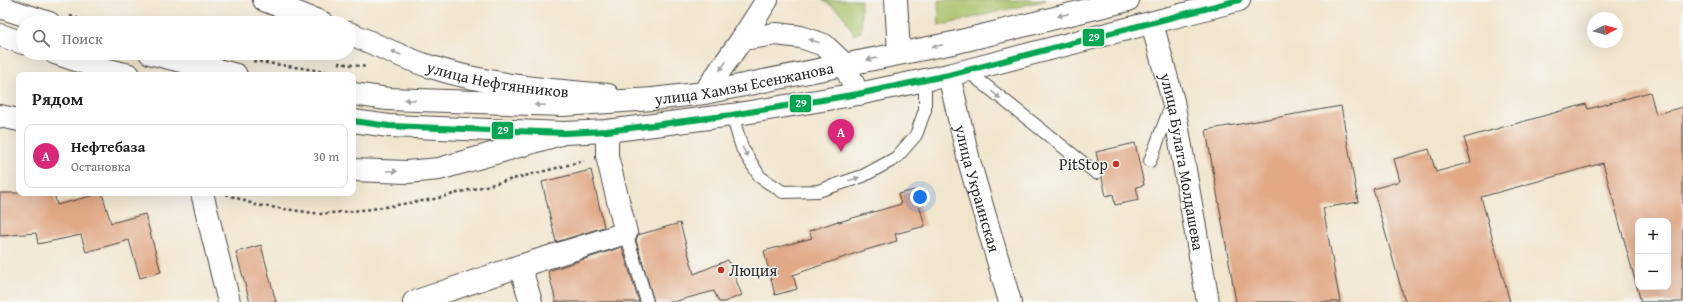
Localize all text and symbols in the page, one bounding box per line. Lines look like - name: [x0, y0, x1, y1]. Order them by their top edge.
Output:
- north arrow: [1587, 12, 1623, 48]
- one-way arrow: [1057, 13, 1069, 19]
- search box: [16, 16, 356, 60]
- icon: search: [30, 27, 52, 49]
- text: Поиск: [62, 28, 103, 49]
- line badge: 29: [1082, 28, 1105, 47]
- text: 29: [1088, 29, 1100, 45]
- one-way arrow: [808, 38, 820, 44]
- one-way arrow: [930, 43, 943, 49]
- one-way arrow: [390, 50, 401, 56]
- street label: улица Нефтянников: [423, 54, 570, 104]
- street label: улица Хамзы Есенжанова: [652, 55, 836, 111]
- one-way arrow: [866, 56, 878, 62]
- one-way arrow: [719, 61, 727, 71]
- street label: улица Булата Молдашева: [1154, 69, 1211, 253]
- text: Рядом: [32, 86, 83, 111]
- one-way arrow: [991, 91, 1002, 99]
- line badge: 29: [789, 94, 812, 113]
- text: 29: [795, 95, 807, 111]
- one-way arrow: [403, 97, 416, 103]
- one-way arrow: [534, 101, 546, 108]
- pin: A: [828, 119, 854, 152]
- line badge: 29: [491, 121, 514, 140]
- street label: улица Украинская: [949, 121, 1007, 255]
- text: 29: [497, 122, 509, 138]
- text: Нефтебаза: [71, 136, 145, 157]
- one-way arrow: [742, 146, 748, 158]
- text: A: [42, 147, 50, 166]
- text: 30 m: [313, 147, 339, 166]
- place label: PitStop: [1059, 152, 1108, 176]
- text: Остановка: [71, 157, 131, 176]
- marker: PitStop: [1111, 159, 1121, 169]
- one-way arrow: [386, 168, 399, 174]
- one-way arrow: [849, 176, 861, 182]
- your location: [910, 187, 930, 207]
- map controls: [1635, 218, 1671, 290]
- button: +: [1635, 218, 1671, 254]
- button: −: [1635, 254, 1671, 290]
- place label: Люция: [729, 258, 777, 282]
- marker: Люция: [716, 265, 726, 275]

